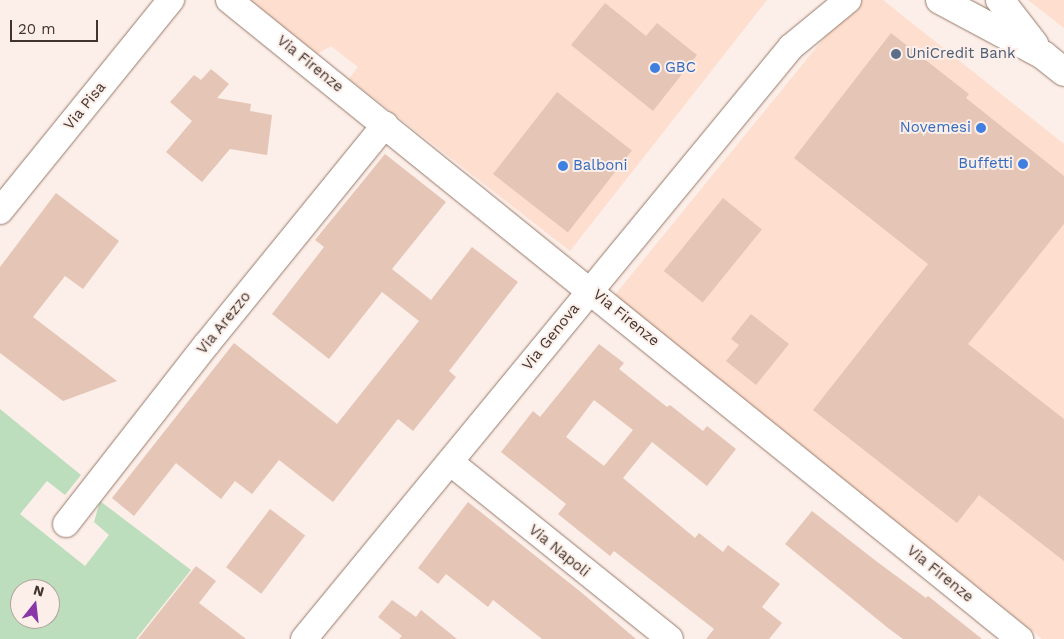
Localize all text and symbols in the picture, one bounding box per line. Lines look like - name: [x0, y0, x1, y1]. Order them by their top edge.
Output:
- scale bar: [12, 10, 100, 42]
- text: 20 m: [18, 20, 56, 38]
- street label: Via Firenze: [273, 32, 347, 96]
- place label: UniCredit Bank: [906, 45, 1016, 63]
- marker: UniCredit Bank: [890, 48, 902, 60]
- place label: GBC: [665, 59, 696, 77]
- marker: GBC: [649, 62, 661, 74]
- street label: Via Pisa: [60, 78, 110, 134]
- place label: Novemesi: [900, 119, 971, 137]
- marker: Novemesi: [975, 122, 987, 134]
- place label: Buffetti: [958, 155, 1013, 173]
- place label: Balboni: [573, 157, 628, 175]
- marker: Buffetti: [1017, 158, 1029, 170]
- marker: Balboni: [557, 160, 569, 172]
- street label: Via Firenze: [589, 286, 663, 350]
- street label: Via Arezzo: [193, 288, 255, 358]
- street label: Via Genova: [518, 300, 584, 374]
- street label: Via Napoli: [525, 521, 593, 581]
- street label: Via Firenze: [903, 542, 977, 606]
- north arrow: [10, 579, 60, 629]
- text: N: [32, 581, 46, 600]

